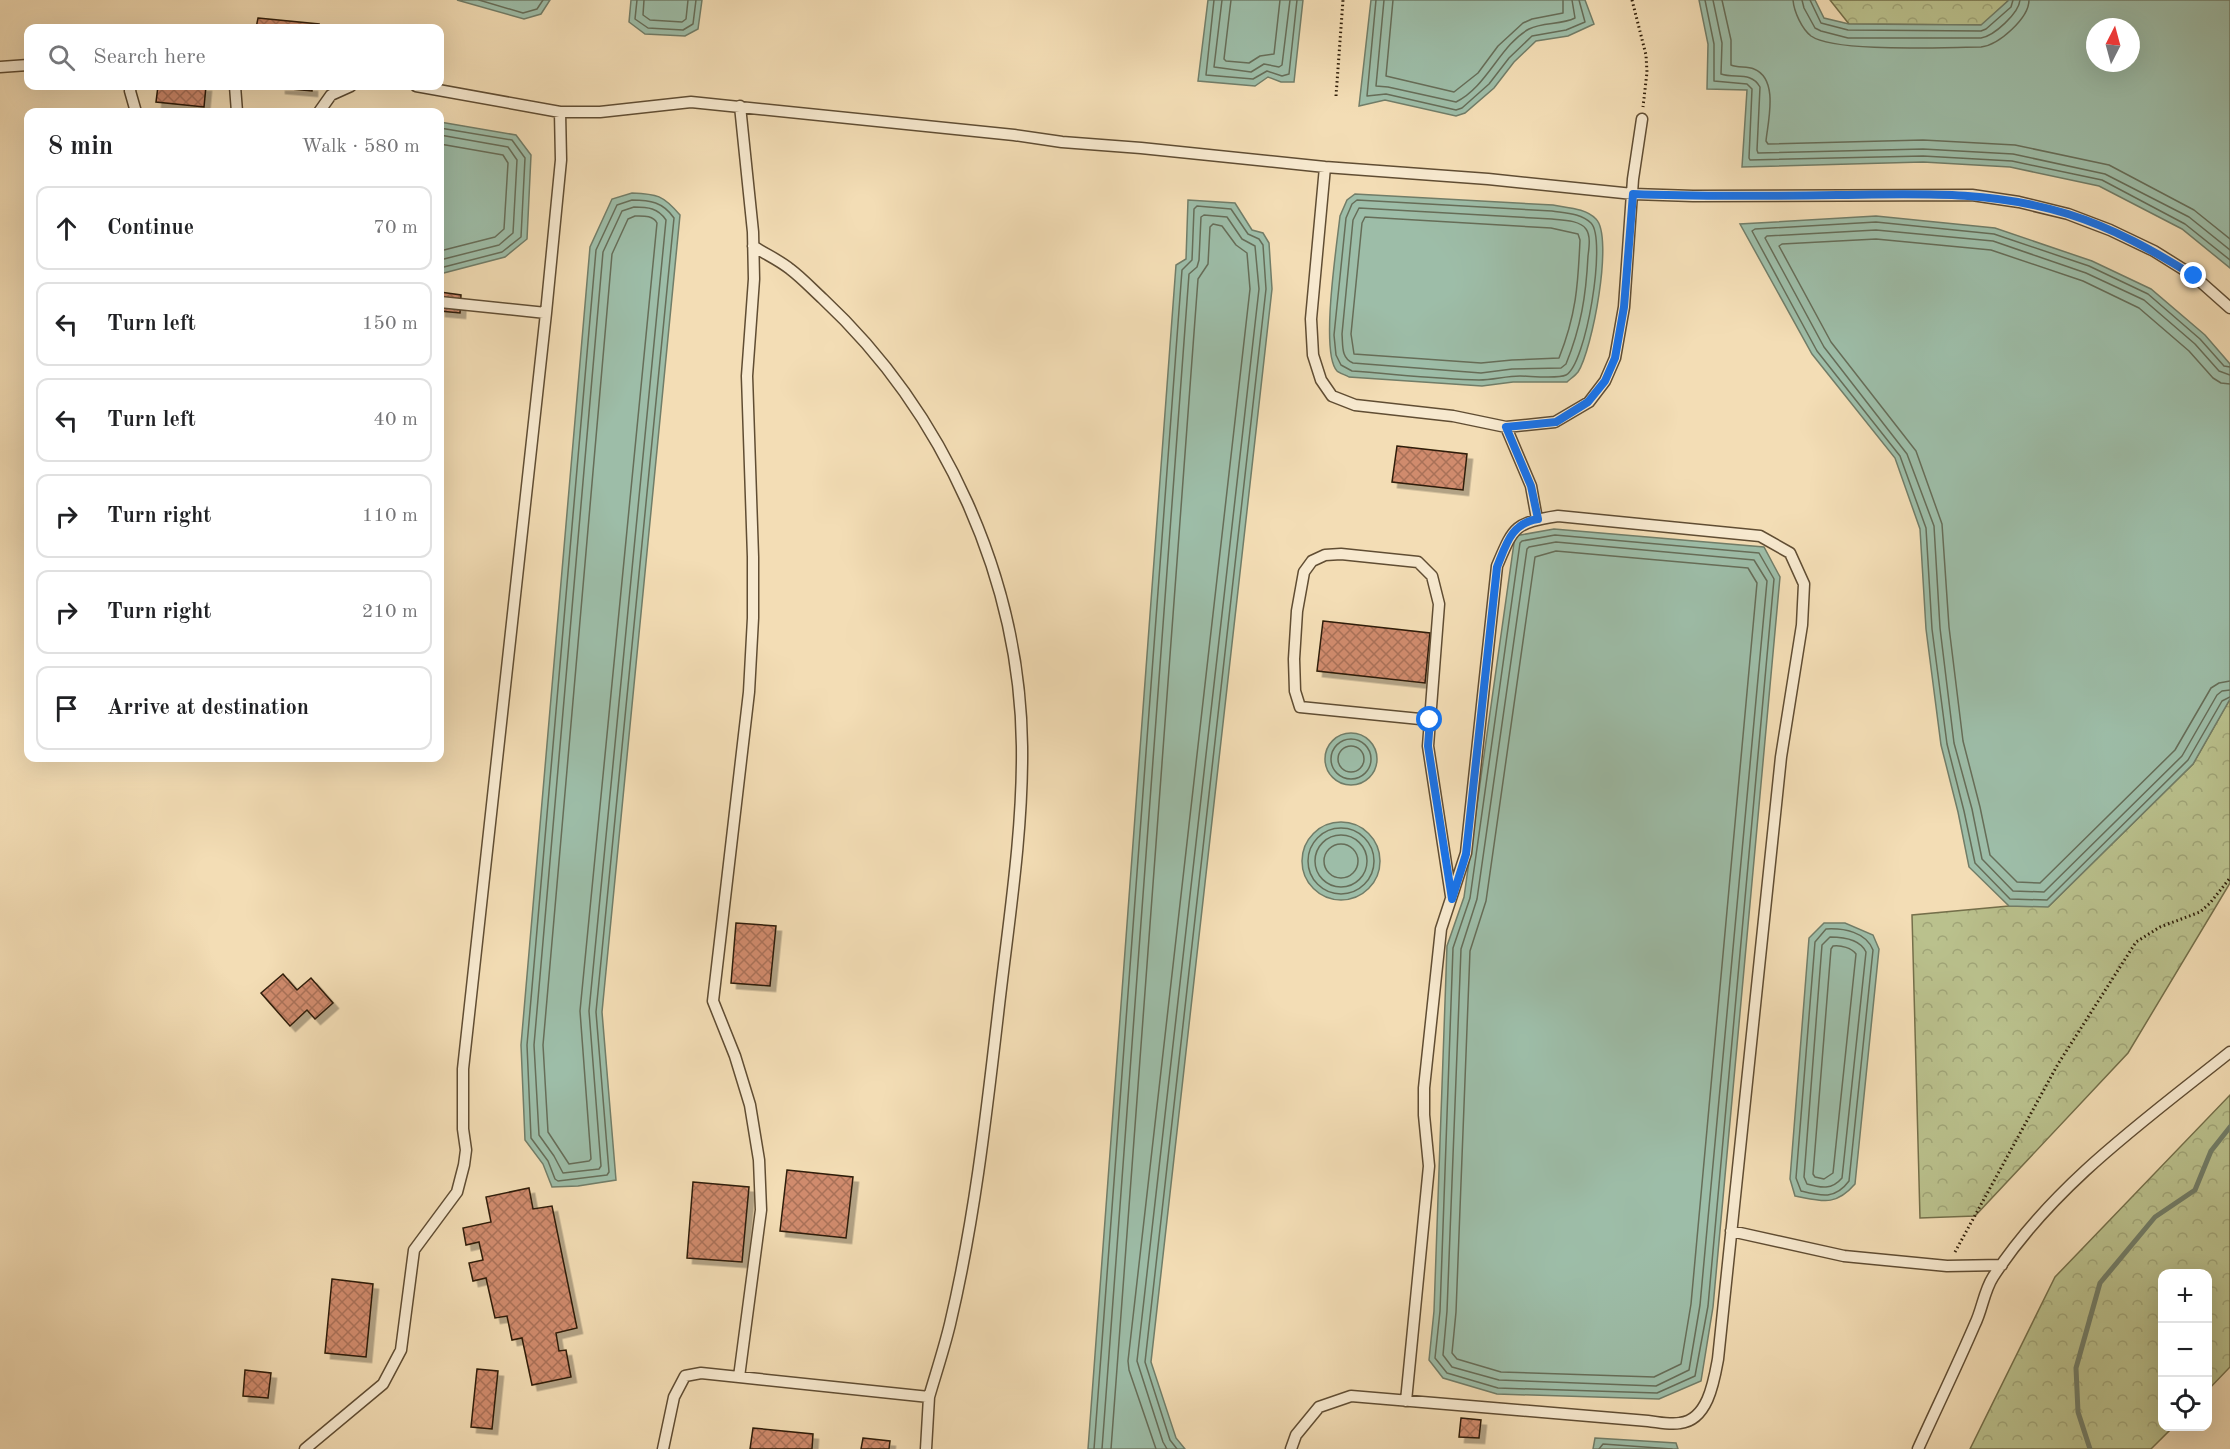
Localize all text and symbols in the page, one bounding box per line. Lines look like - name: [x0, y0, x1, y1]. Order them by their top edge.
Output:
- north arrow: [2086, 18, 2140, 72]
- search box: [24, 24, 444, 90]
- icon: search: [45, 41, 78, 74]
- text: Search here: [93, 46, 206, 68]
- text: 8 min: [48, 134, 113, 160]
- text: Walk · 580 m: [301, 137, 420, 157]
- icon: ahead: [50, 212, 83, 245]
- text: Continue: [107, 217, 194, 239]
- text: 70 m: [373, 218, 418, 238]
- route end: [2180, 262, 2206, 288]
- icon: left: [50, 308, 83, 341]
- text: Turn left: [107, 313, 196, 335]
- text: 150 m: [362, 314, 418, 334]
- icon: left: [50, 404, 83, 437]
- text: Turn left: [107, 409, 196, 431]
- text: 40 m: [373, 410, 418, 430]
- icon: right: [50, 500, 83, 533]
- text: Turn right: [107, 505, 211, 527]
- text: 110 m: [362, 506, 418, 526]
- icon: right: [50, 596, 83, 629]
- text: Turn right: [107, 601, 211, 623]
- text: 210 m: [362, 602, 418, 622]
- icon: arrive: [50, 692, 83, 725]
- text: Arrive at destination: [107, 697, 309, 719]
- route start: [1416, 706, 1442, 732]
- map controls: [2158, 1269, 2212, 1431]
- button: +: [2158, 1269, 2212, 1323]
- button: −: [2158, 1323, 2212, 1377]
- button: locate: [2158, 1377, 2212, 1431]

